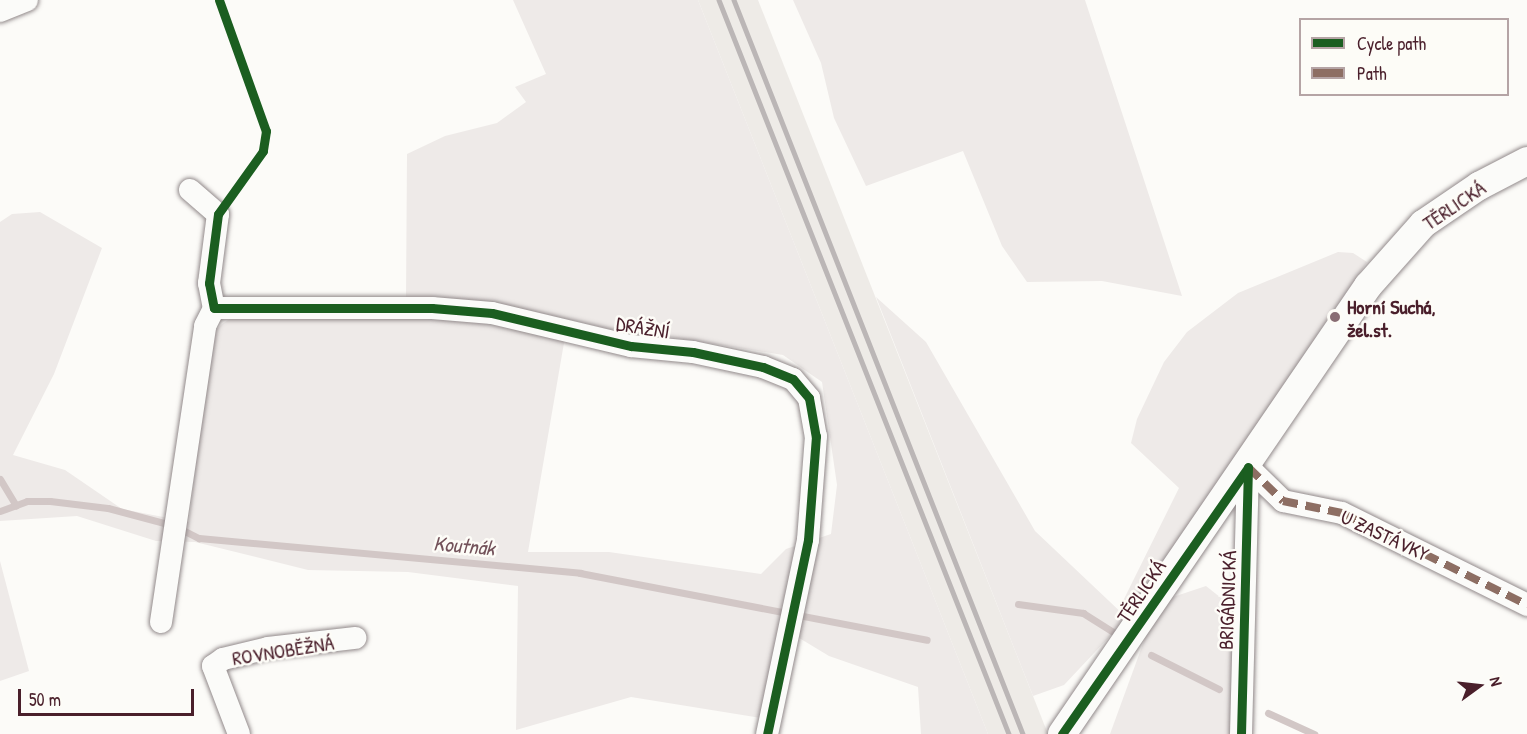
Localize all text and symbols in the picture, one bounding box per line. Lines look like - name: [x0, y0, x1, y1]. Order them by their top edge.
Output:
- legend: [1299, 18, 1509, 96]
- text: Cycle path: [1357, 31, 1426, 56]
- text: Path: [1357, 61, 1386, 86]
- street label: TĚRLICKÁ: [1418, 175, 1490, 235]
- place label: Horní Suchá, žel.st.: [1347, 294, 1435, 341]
- marker: Horní Suchá, žel.st.: [1328, 310, 1342, 324]
- street label: DRÁŽNÍ: [615, 311, 671, 343]
- street label: U ZASTÁVKY: [1337, 504, 1433, 566]
- water label: Koutnák: [432, 531, 496, 561]
- street label: BRIGÁDNICKÁ: [1213, 550, 1241, 650]
- street label: TĚRLICKÁ: [1111, 555, 1171, 627]
- street label: ROVNOBĚŽNÁ: [230, 630, 336, 670]
- north arrow: [1449, 656, 1509, 716]
- text: N: [1485, 674, 1508, 688]
- scale bar: [21, 677, 196, 715]
- text: 50 m: [29, 687, 61, 712]

